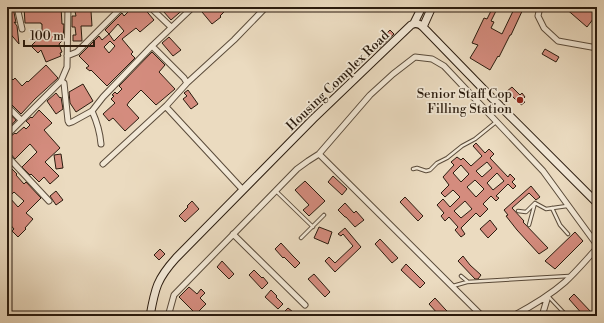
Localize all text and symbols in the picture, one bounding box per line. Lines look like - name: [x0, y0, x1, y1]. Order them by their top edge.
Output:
- scale bar: [24, 22, 94, 48]
- street label: Housing Complex Road: [283, 27, 393, 134]
- text: 100 m: [30, 29, 64, 44]
- place label: Senior Staff Cop Filling Station: [417, 86, 512, 117]
- marker: Senior Staff Cop Filling Station: [515, 95, 525, 105]

